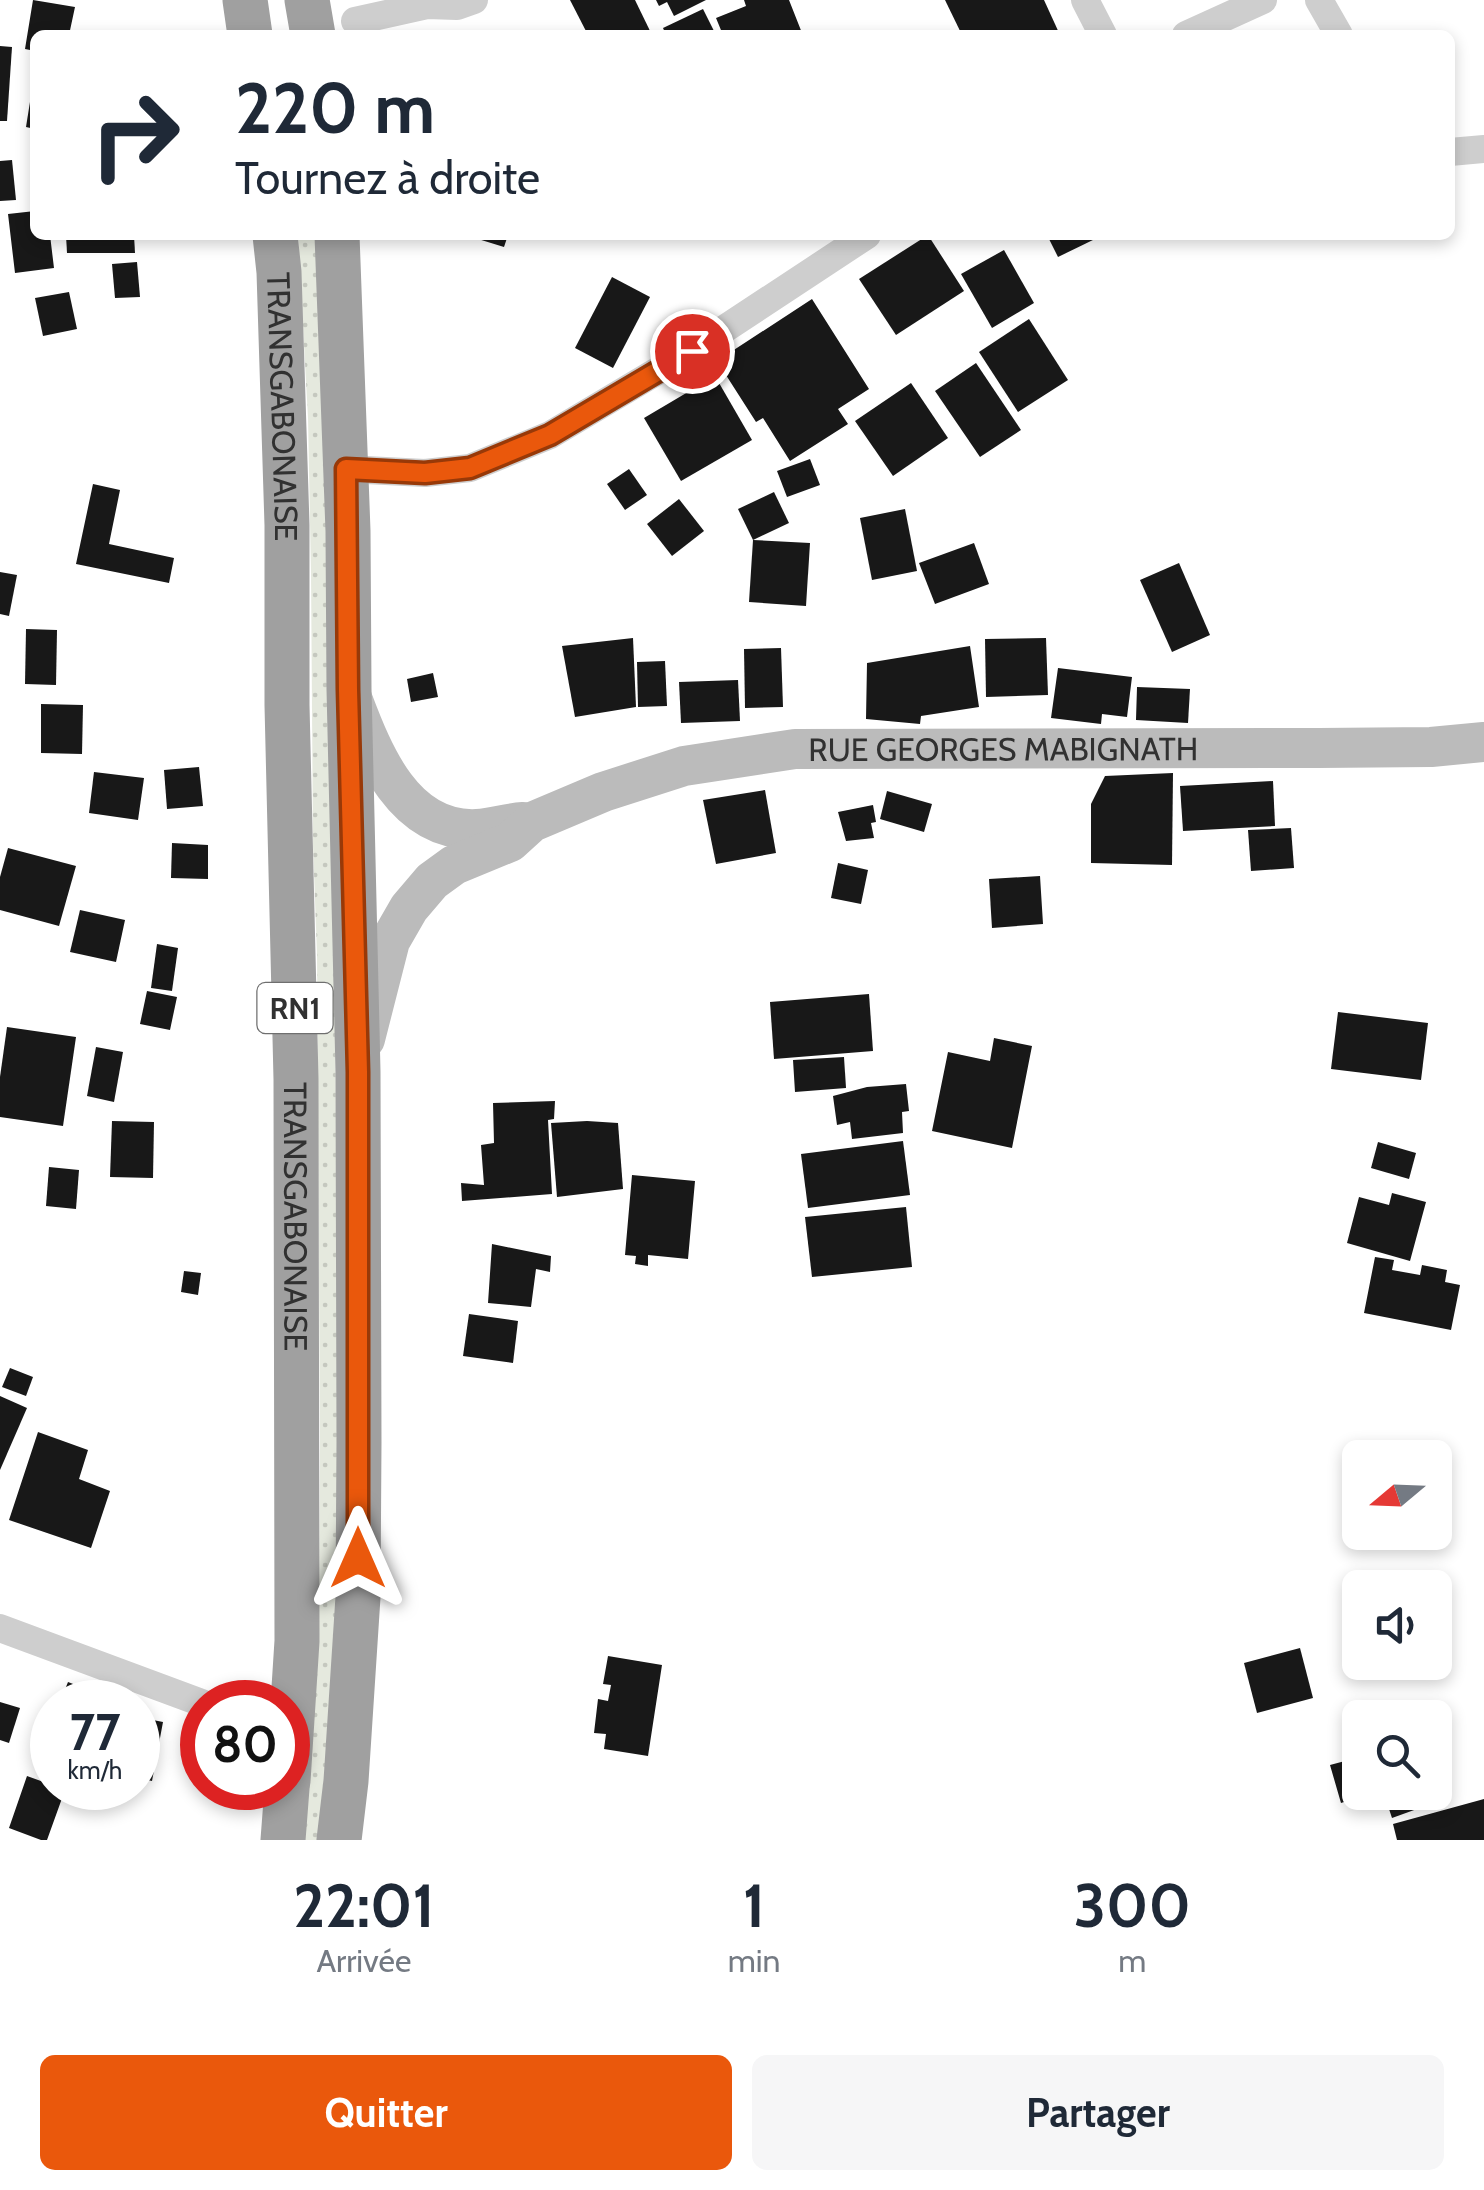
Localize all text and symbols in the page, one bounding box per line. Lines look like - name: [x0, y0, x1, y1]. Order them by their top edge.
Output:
- text: 220 m: [235, 65, 435, 151]
- icon: right: [70, 70, 200, 200]
- text: Tournez à droite: [235, 151, 540, 205]
- street label: TRANSGABONAISE: [260, 272, 307, 541]
- pin: [650, 309, 735, 394]
- icon: arrive: [665, 324, 720, 379]
- street label: RUE GEORGES MABIGNATH: [808, 729, 1198, 768]
- road number: RN1: [258, 983, 332, 1033]
- street label: TRANSGABONAISE: [277, 1082, 316, 1351]
- north arrow: [1342, 1440, 1452, 1550]
- map controls: [1342, 1440, 1452, 1810]
- position arrow: [306, 1506, 410, 1610]
- button: sound: [1342, 1570, 1452, 1680]
- speed limit sign: 80: [180, 1680, 310, 1810]
- button: search: [1342, 1700, 1452, 1810]
- text: 77: [69, 1702, 121, 1763]
- text: km/h: [68, 1755, 122, 1785]
- text: 22:01: [293, 1869, 435, 1942]
- text: 1: [743, 1869, 765, 1942]
- text: 300: [1074, 1869, 1191, 1942]
- text: Arrivée: [316, 1941, 411, 1980]
- text: min: [728, 1941, 781, 1980]
- text: m: [1118, 1941, 1146, 1980]
- button: Quitter: [40, 2055, 732, 2170]
- button: Partager: [752, 2055, 1444, 2170]

